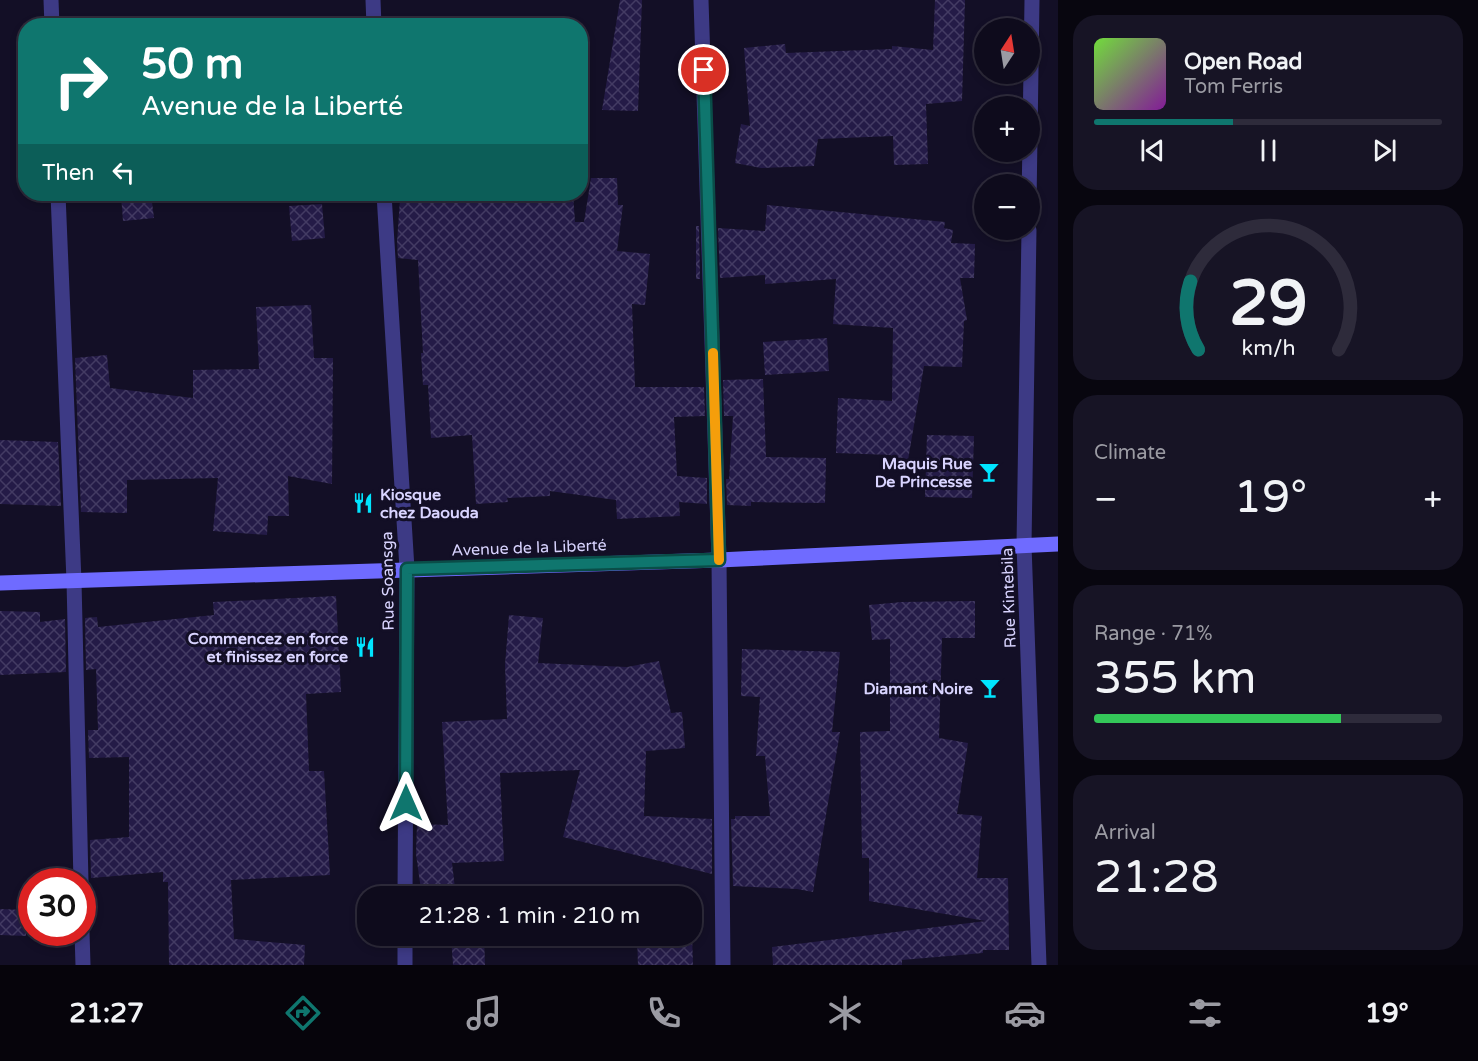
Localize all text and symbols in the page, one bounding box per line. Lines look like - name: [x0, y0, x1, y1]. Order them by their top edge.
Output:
- north arrow: [974, 18, 1040, 84]
- map controls: [974, 18, 1040, 240]
- text: 50 m: [141, 39, 243, 90]
- icon: right: [42, 42, 120, 120]
- pin: [678, 44, 729, 95]
- text: Open Road: [1184, 49, 1302, 75]
- icon: arrive: [687, 53, 720, 86]
- text: Tom Ferris: [1184, 75, 1283, 99]
- text: Avenue de la Liberté: [141, 90, 403, 123]
- button: +: [974, 96, 1040, 162]
- icon: previous: [1136, 134, 1169, 167]
- icon: pause: [1252, 134, 1285, 167]
- icon: next: [1368, 134, 1401, 167]
- icon: left: [107, 156, 140, 189]
- text: Then: [42, 160, 95, 186]
- button: −: [974, 174, 1040, 240]
- text: 29: [1229, 267, 1307, 342]
- text: km/h: [1241, 335, 1295, 361]
- text: Climate: [1094, 441, 1166, 465]
- place label: Maquis Rue De Princesse: [875, 454, 972, 492]
- bar icon: Maquis Rue De Princesse: [977, 460, 1001, 484]
- text: 19°: [1234, 471, 1307, 525]
- text: −: [1094, 480, 1118, 519]
- text: +: [1423, 480, 1442, 519]
- place label: Kiosque chez Daouda: [380, 485, 479, 523]
- restaurant icon: Kiosque chez Daouda: [351, 491, 375, 515]
- street label: Rue Soansga: [377, 531, 399, 631]
- street label: Avenue de la Liberté: [451, 535, 607, 561]
- street label: Rue Kintebila: [997, 547, 1021, 649]
- text: Range · 71%: [1094, 622, 1213, 646]
- place label: Commencez en force et finissez en force: [188, 629, 348, 667]
- restaurant icon: Commencez en force et finissez en force: [353, 635, 377, 659]
- text: 355 km: [1094, 652, 1256, 706]
- bar icon: Diamant Noire: [978, 676, 1002, 700]
- place label: Diamant Noire: [863, 679, 973, 699]
- position arrow: [374, 771, 438, 835]
- text: Arrival: [1094, 821, 1156, 845]
- text: 21:28: [1094, 851, 1219, 905]
- speed limit sign: 30: [18, 868, 96, 946]
- text: 21:28 · 1 min · 210 m: [419, 903, 640, 929]
- icon: directions: [282, 992, 324, 1034]
- icon: music: [463, 992, 505, 1034]
- icon: phone: [643, 992, 685, 1034]
- icon: climate: [824, 992, 866, 1034]
- icon: car: [1004, 992, 1046, 1034]
- icon: filters: [1184, 992, 1226, 1034]
- text: 21:27: [69, 997, 144, 1030]
- text: 19°: [1365, 997, 1409, 1030]

